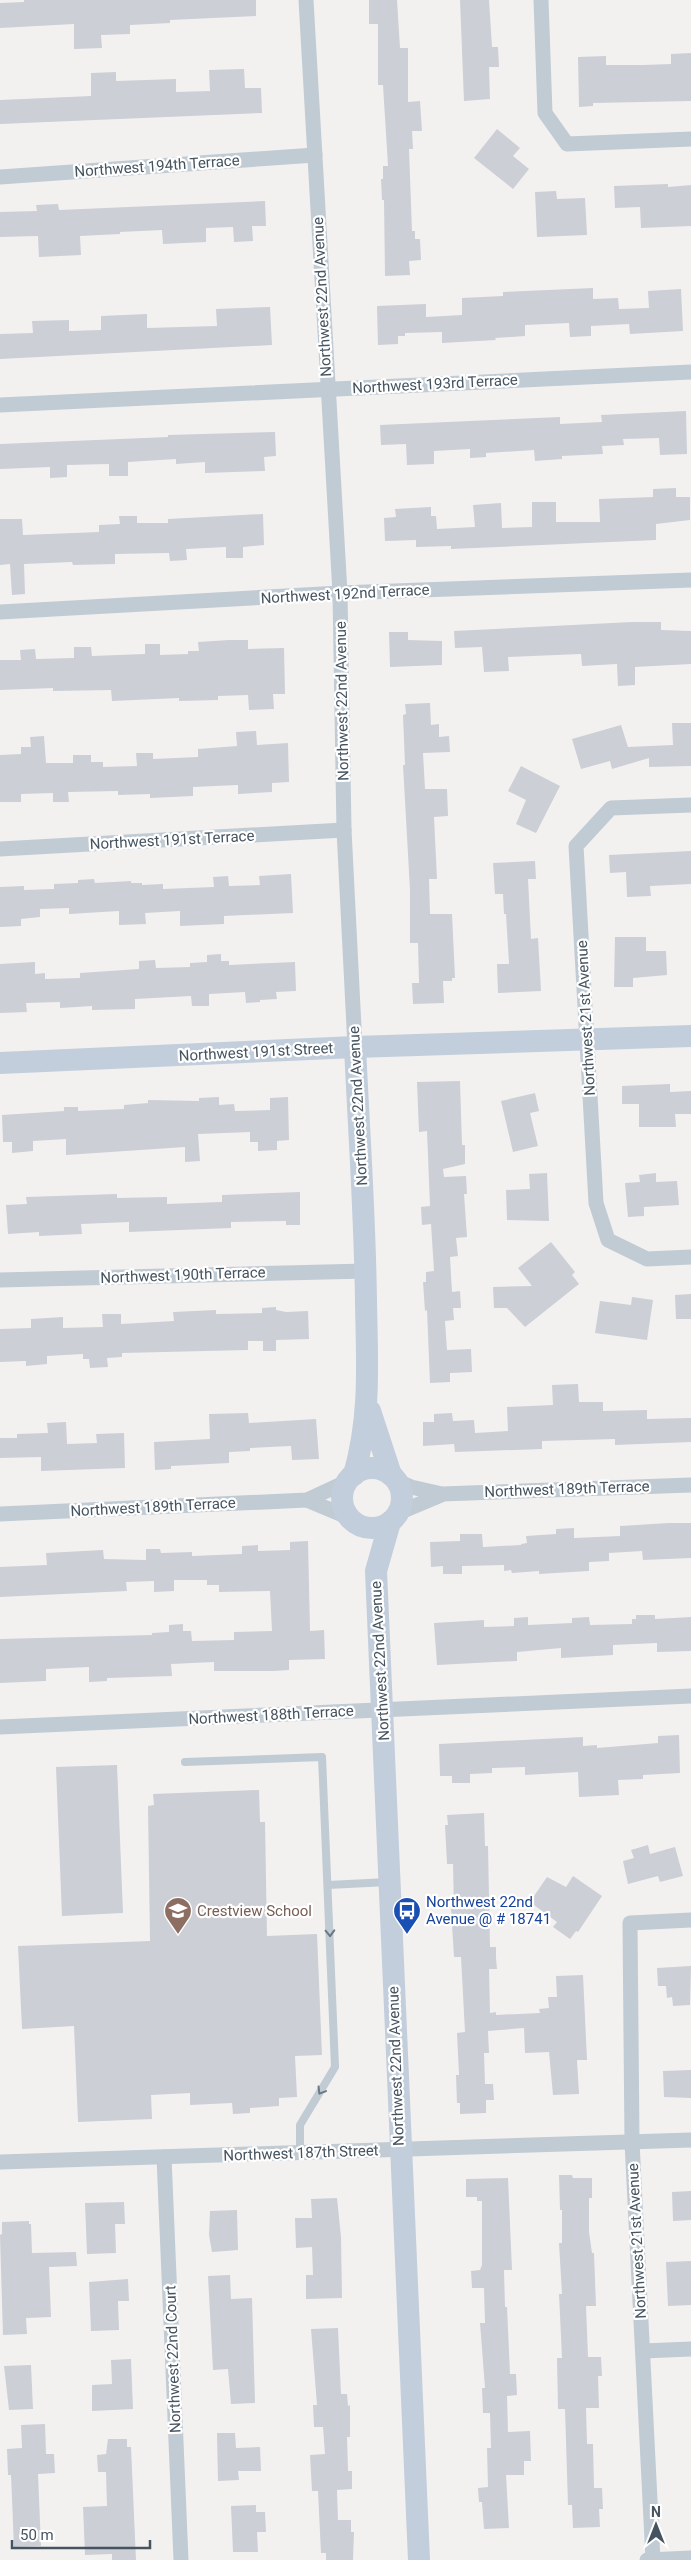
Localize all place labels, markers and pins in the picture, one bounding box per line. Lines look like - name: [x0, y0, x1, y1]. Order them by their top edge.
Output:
- place label: Northwest 22nd Avenue @ # 18741: [426, 1893, 551, 1928]
- school or university icon: Crestview School: [163, 1896, 193, 1935]
- bus stop icon: Northwest 22nd Avenue @ # 18741: [392, 1896, 422, 1935]
- place label: Crestview School: [197, 1902, 312, 1920]

